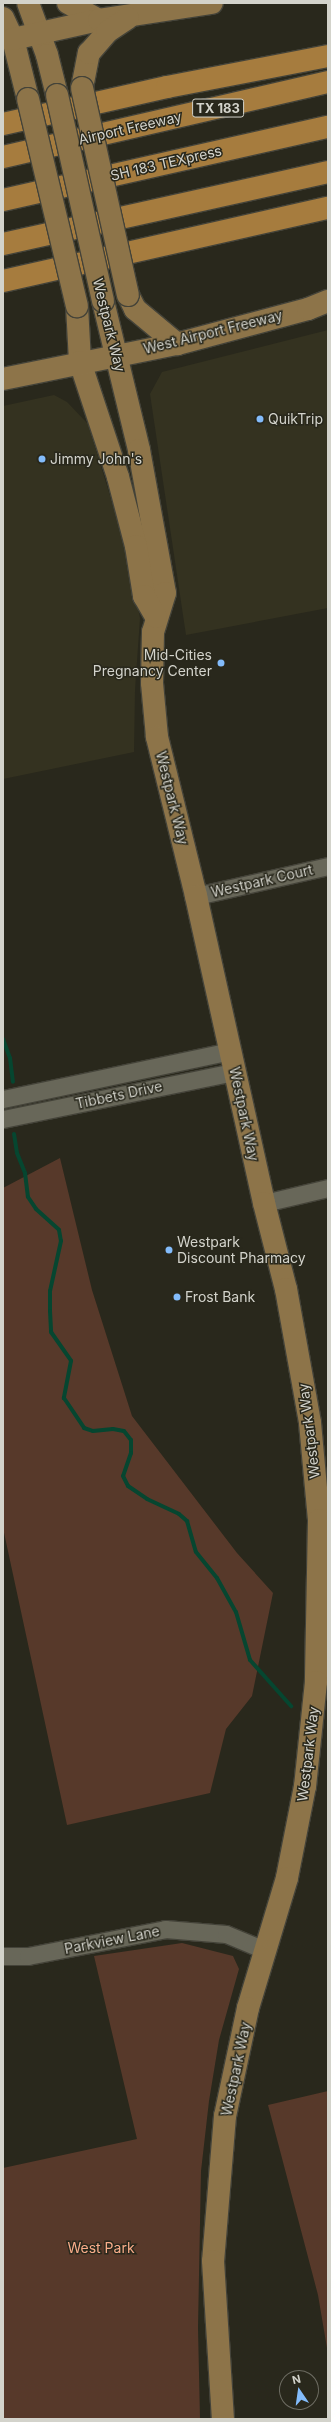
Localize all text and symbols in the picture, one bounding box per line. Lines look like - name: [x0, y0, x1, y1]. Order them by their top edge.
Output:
- road number: TX 183: [192, 97, 244, 119]
- street label: Airport Freeway: [77, 108, 183, 148]
- street label: SH 183 TEXpress: [109, 142, 223, 184]
- street label: Westpark Way: [89, 277, 129, 373]
- street label: West Airport Freeway: [142, 307, 284, 357]
- place label: QuikTrip: [268, 411, 323, 427]
- marker: QuikTrip: [255, 414, 265, 424]
- place label: Jimmy John's: [50, 451, 142, 467]
- marker: Jimmy John's: [37, 454, 47, 464]
- place label: Mid-Cities Pregnancy Center: [93, 647, 212, 680]
- marker: Mid-Cities Pregnancy Center: [215, 657, 227, 669]
- street label: Westpark Way: [152, 750, 192, 846]
- street label: Westpark Court: [210, 861, 314, 901]
- street label: Westpark Way: [226, 1066, 262, 1162]
- street label: Tibbets Drive: [74, 1078, 164, 1112]
- place label: Westpark Discount Pharmacy: [177, 1234, 306, 1266]
- marker: Westpark Discount Pharmacy: [164, 1245, 174, 1255]
- place label: Frost Bank: [185, 1289, 255, 1305]
- marker: Frost Bank: [172, 1292, 182, 1302]
- street label: Westpark Way: [295, 1383, 323, 1479]
- street label: Westpark Way: [294, 1706, 322, 1802]
- street label: Parkview Lane: [63, 1923, 161, 1957]
- street label: Westpark Way: [218, 2021, 254, 2117]
- park label: West Park: [67, 2240, 135, 2256]
- north arrow: [279, 2370, 319, 2410]
- text: N: [291, 2372, 302, 2387]

